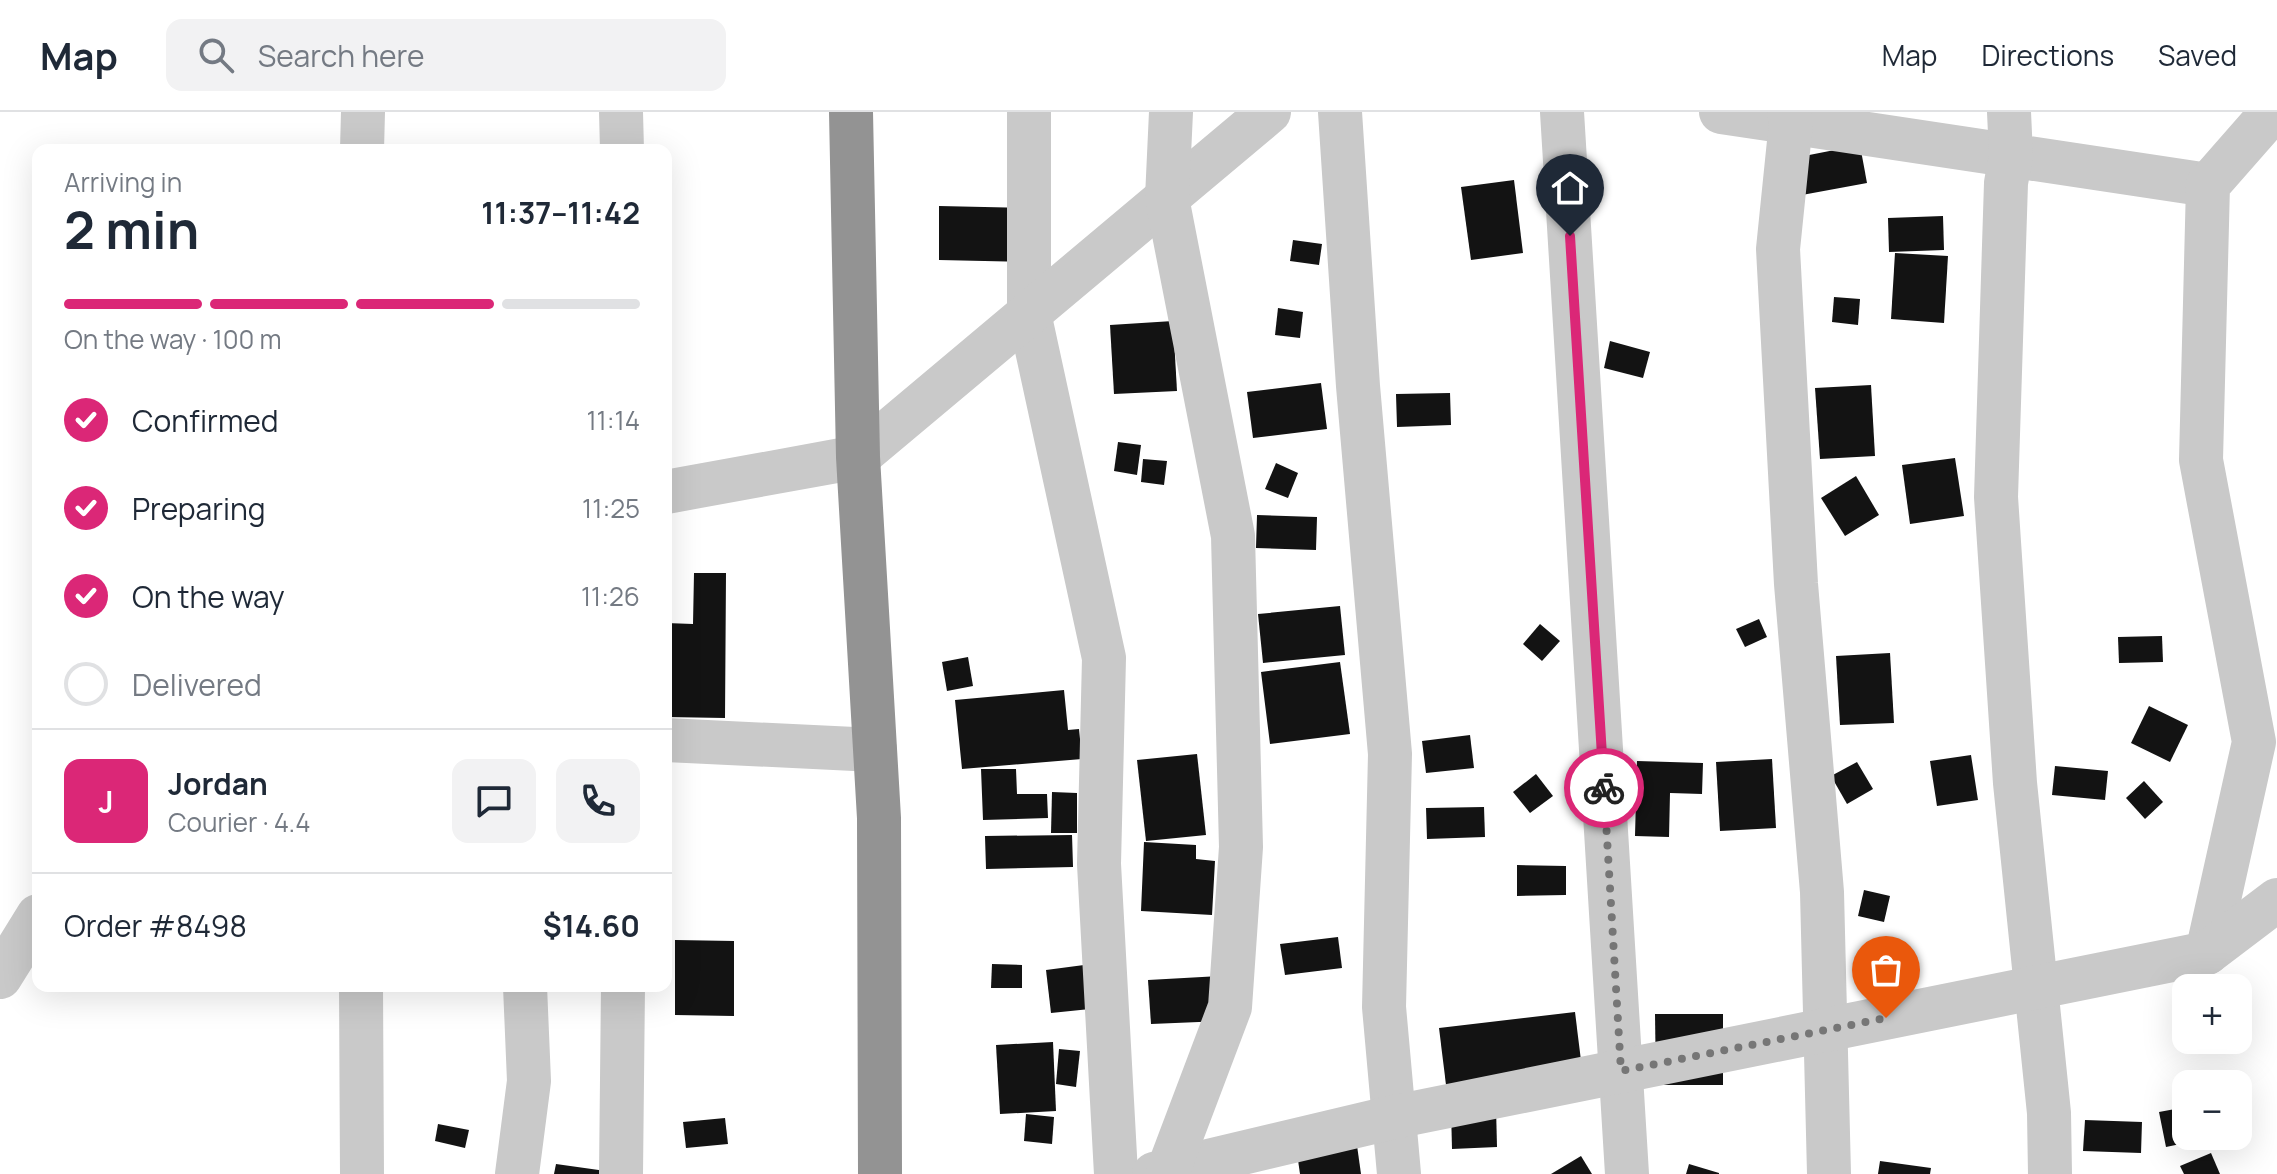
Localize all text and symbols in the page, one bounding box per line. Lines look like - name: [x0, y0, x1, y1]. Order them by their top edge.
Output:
- search box: [166, 19, 726, 91]
- text: Map: [40, 29, 118, 81]
- icon: search: [194, 33, 238, 77]
- text: Search here: [258, 35, 425, 76]
- text: Map: [1882, 36, 1937, 74]
- text: Directions: [1981, 36, 2114, 74]
- text: Saved: [2158, 36, 2237, 74]
- pin: [1536, 154, 1604, 236]
- text: Arriving in: [64, 164, 182, 200]
- icon: home: [1548, 166, 1592, 210]
- text: 11:37–11:42: [481, 192, 640, 233]
- text: 2 min: [64, 194, 199, 265]
- text: On the way · 100 m: [64, 321, 282, 357]
- icon: check: [64, 398, 108, 442]
- text: Confirmed: [132, 400, 279, 441]
- text: 11:14: [586, 402, 640, 438]
- icon: check: [64, 486, 108, 530]
- text: Preparing: [132, 488, 266, 529]
- text: 11:25: [582, 490, 640, 526]
- icon: check: [64, 574, 108, 618]
- text: On the way: [132, 576, 285, 617]
- text: 11:26: [581, 578, 640, 614]
- text: Delivered: [132, 664, 262, 705]
- courier: [1564, 748, 1644, 828]
- button: chat: [452, 759, 536, 843]
- button: phone: [556, 759, 640, 843]
- text: Jordan: [168, 763, 268, 804]
- icon: bike: [1582, 766, 1626, 810]
- text: J: [98, 781, 114, 822]
- text: Courier · 4.4: [168, 804, 310, 840]
- text: Order #8498: [64, 905, 247, 946]
- text: $14.60: [543, 905, 640, 946]
- pin: [1852, 936, 1920, 1018]
- icon: bag: [1864, 948, 1908, 992]
- map controls: [2172, 974, 2252, 1150]
- button: +: [2172, 974, 2252, 1054]
- button: −: [2172, 1070, 2252, 1150]

